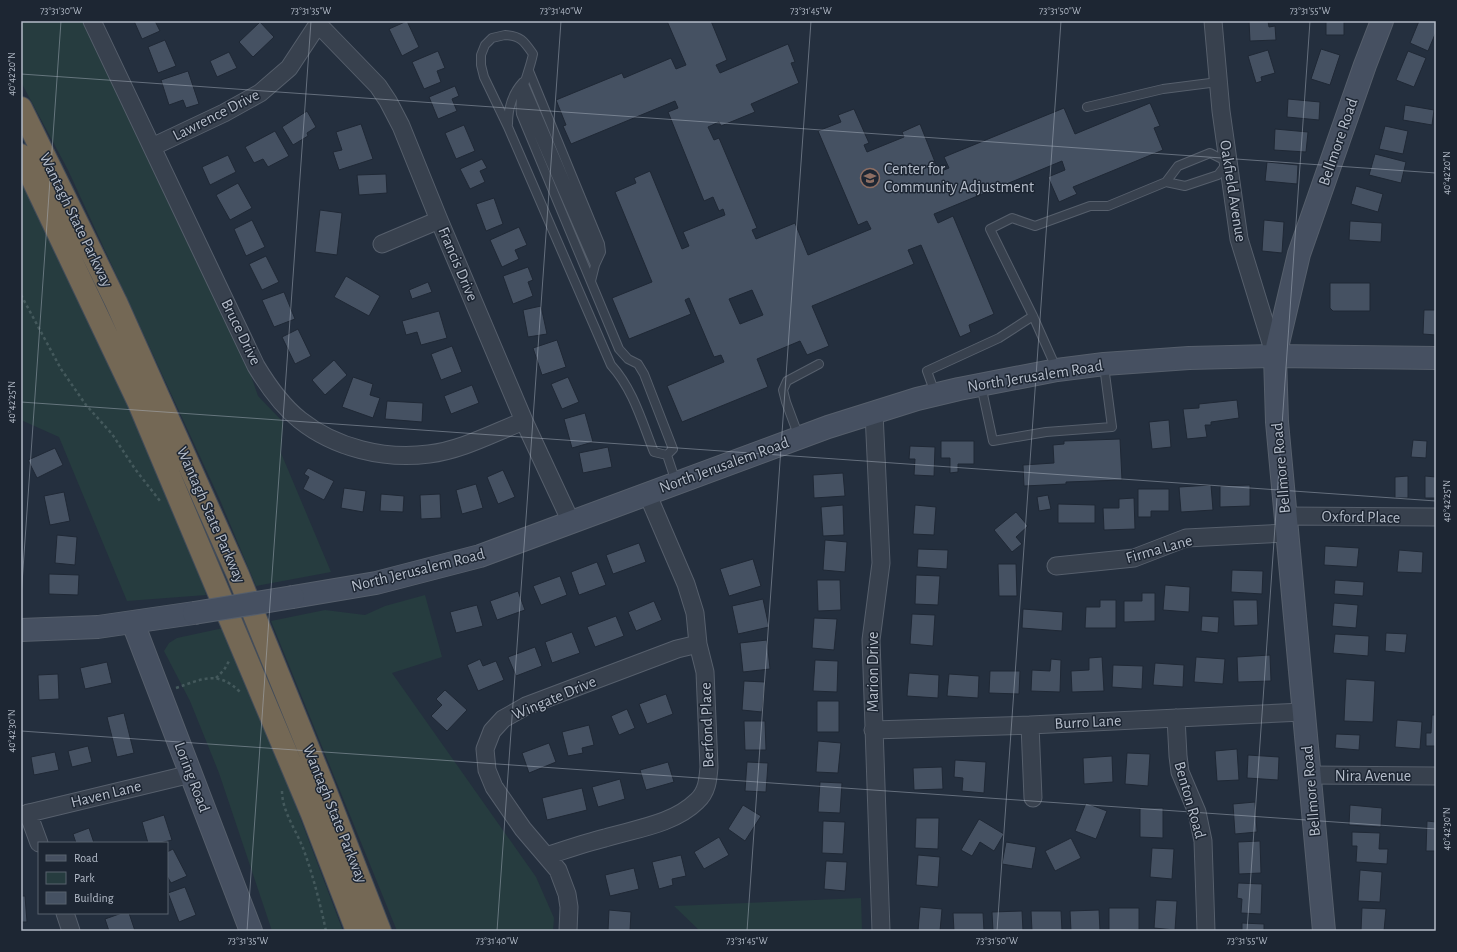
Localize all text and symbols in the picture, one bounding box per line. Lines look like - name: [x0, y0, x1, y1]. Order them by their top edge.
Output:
- text: 73°31'30"W: [40, 6, 82, 16]
- text: 73°31'35"W: [291, 6, 331, 16]
- text: 73°31'40"W: [540, 6, 582, 16]
- text: 73°31'45"W: [790, 6, 832, 16]
- text: 73°31'50"W: [1039, 6, 1081, 16]
- text: 73°31'55"W: [1290, 6, 1330, 16]
- text: 40°42'20"N: [7, 52, 17, 96]
- street label: Lawrence Drive: [170, 86, 262, 144]
- street label: Bellmore Road: [1316, 96, 1360, 188]
- street label: Oakfield Avenue: [1217, 139, 1249, 243]
- street label: Wantagh State Parkway: [36, 150, 116, 290]
- text: 40°42'20"N: [1442, 151, 1452, 195]
- place label: Center for Community Adjustment: [884, 161, 1034, 196]
- school or university icon: Center for Community Adjustment: [859, 167, 881, 189]
- street label: Francis Drive: [435, 225, 481, 303]
- street label: Bruce Drive: [218, 296, 264, 368]
- street label: North Jerusalem Road: [966, 357, 1104, 395]
- text: 40°42'25"N: [7, 381, 17, 423]
- street label: Bellmore Road: [1269, 422, 1293, 514]
- street label: North Jerusalem Road: [657, 434, 791, 496]
- street label: Wantagh State Parkway: [173, 444, 248, 586]
- text: 40°42'25"N: [1442, 480, 1452, 522]
- street label: Oxford Place: [1322, 508, 1400, 526]
- street label: Firma Lane: [1124, 532, 1194, 566]
- street label: North Jerusalem Road: [350, 546, 486, 594]
- street label: Marion Drive: [865, 632, 881, 712]
- street label: Wingate Drive: [510, 673, 598, 723]
- street label: Berfond Place: [698, 682, 716, 768]
- text: 40°42'30"N: [7, 709, 17, 753]
- street label: Burro Lane: [1054, 712, 1122, 732]
- street label: Loring Road: [171, 740, 213, 814]
- street label: Wantagh State Parkway: [299, 743, 370, 886]
- street label: Bellmore Road: [1299, 745, 1323, 837]
- street label: Benton Road: [1171, 760, 1209, 840]
- street label: Nira Avenue: [1335, 768, 1411, 784]
- street label: Haven Lane: [69, 778, 143, 810]
- text: 40°42'30"N: [1442, 807, 1452, 851]
- legend: [38, 842, 168, 914]
- text: Road: [74, 852, 98, 864]
- text: Park: [74, 872, 95, 884]
- text: Building: [74, 892, 114, 904]
- text: 73°31'35"W: [228, 936, 268, 946]
- text: 73°31'40"W: [476, 936, 518, 946]
- text: 73°31'45"W: [726, 936, 768, 946]
- text: 73°31'50"W: [976, 936, 1018, 946]
- text: 73°31'55"W: [1227, 936, 1267, 946]

